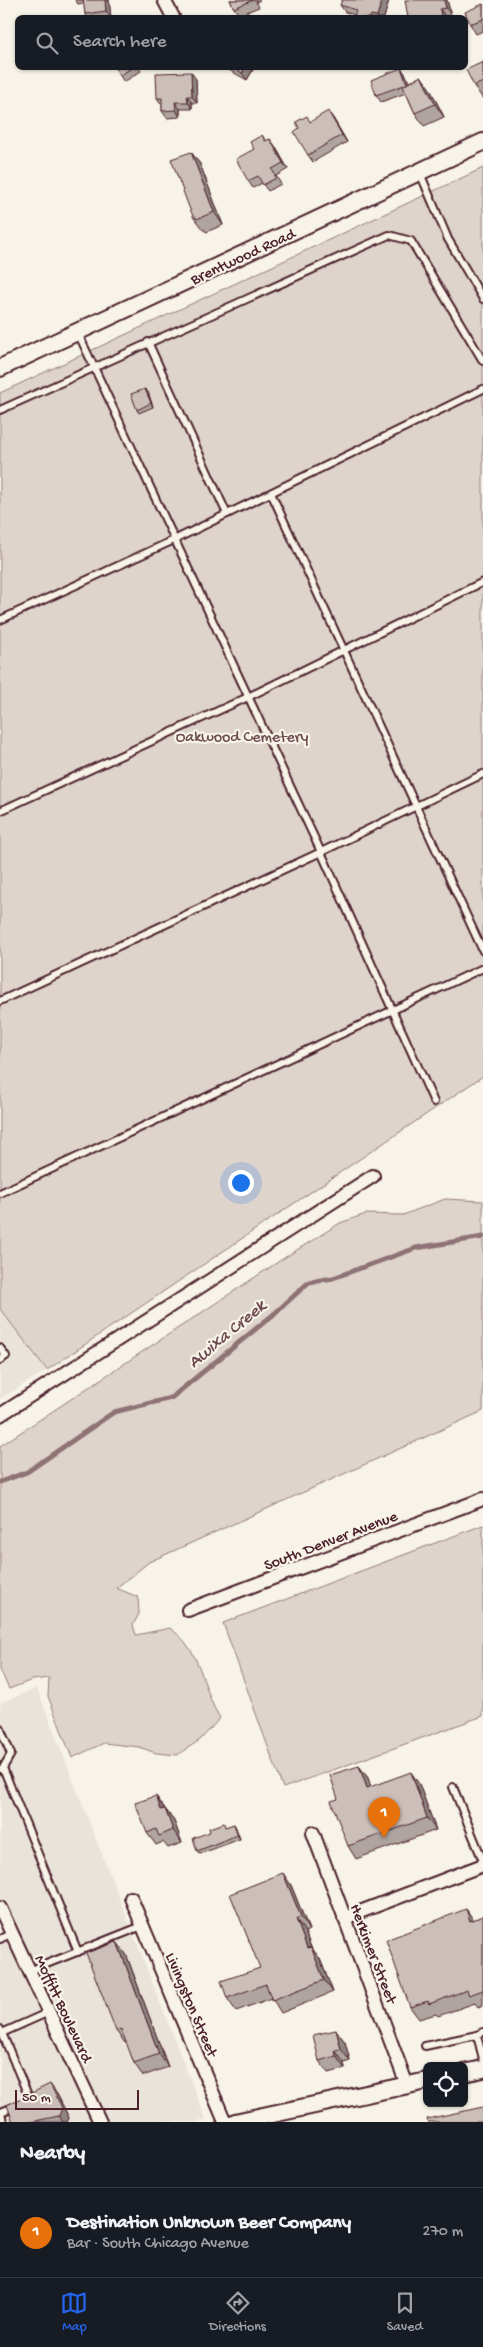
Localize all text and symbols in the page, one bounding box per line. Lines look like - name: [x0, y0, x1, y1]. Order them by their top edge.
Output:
- search box: [15, 15, 468, 70]
- icon: search: [33, 29, 61, 57]
- text: Search here: [73, 31, 167, 54]
- street label: Brentwood Road: [187, 225, 300, 291]
- park label: Oakwood Cemetery: [176, 729, 308, 748]
- your location: [228, 1170, 254, 1196]
- water label: Awixa Creek: [185, 1295, 272, 1373]
- street label: South Denver Avenue: [262, 1508, 401, 1576]
- pin: 1: [368, 1797, 400, 1838]
- street label: Herkimer Street: [344, 1902, 400, 2008]
- street label: Livingston Street: [159, 1950, 221, 2062]
- street label: Moffitt Boulevard: [29, 1953, 96, 2068]
- map controls: [423, 2062, 468, 2107]
- button: locate: [423, 2062, 468, 2107]
- scale bar: [15, 2087, 139, 2110]
- text: 50 m: [22, 2090, 51, 2107]
- text: Nearby: [20, 2142, 85, 2167]
- text: Destination Unknown Beer Company: [67, 2212, 351, 2235]
- text: 1: [33, 2223, 39, 2242]
- text: 270 m: [423, 2223, 463, 2242]
- text: Bar · South Chicago Avenue: [67, 2235, 249, 2254]
- tab: Map: [60, 2289, 88, 2336]
- tab: Directions: [209, 2289, 266, 2336]
- tab: Saved: [387, 2289, 423, 2336]

